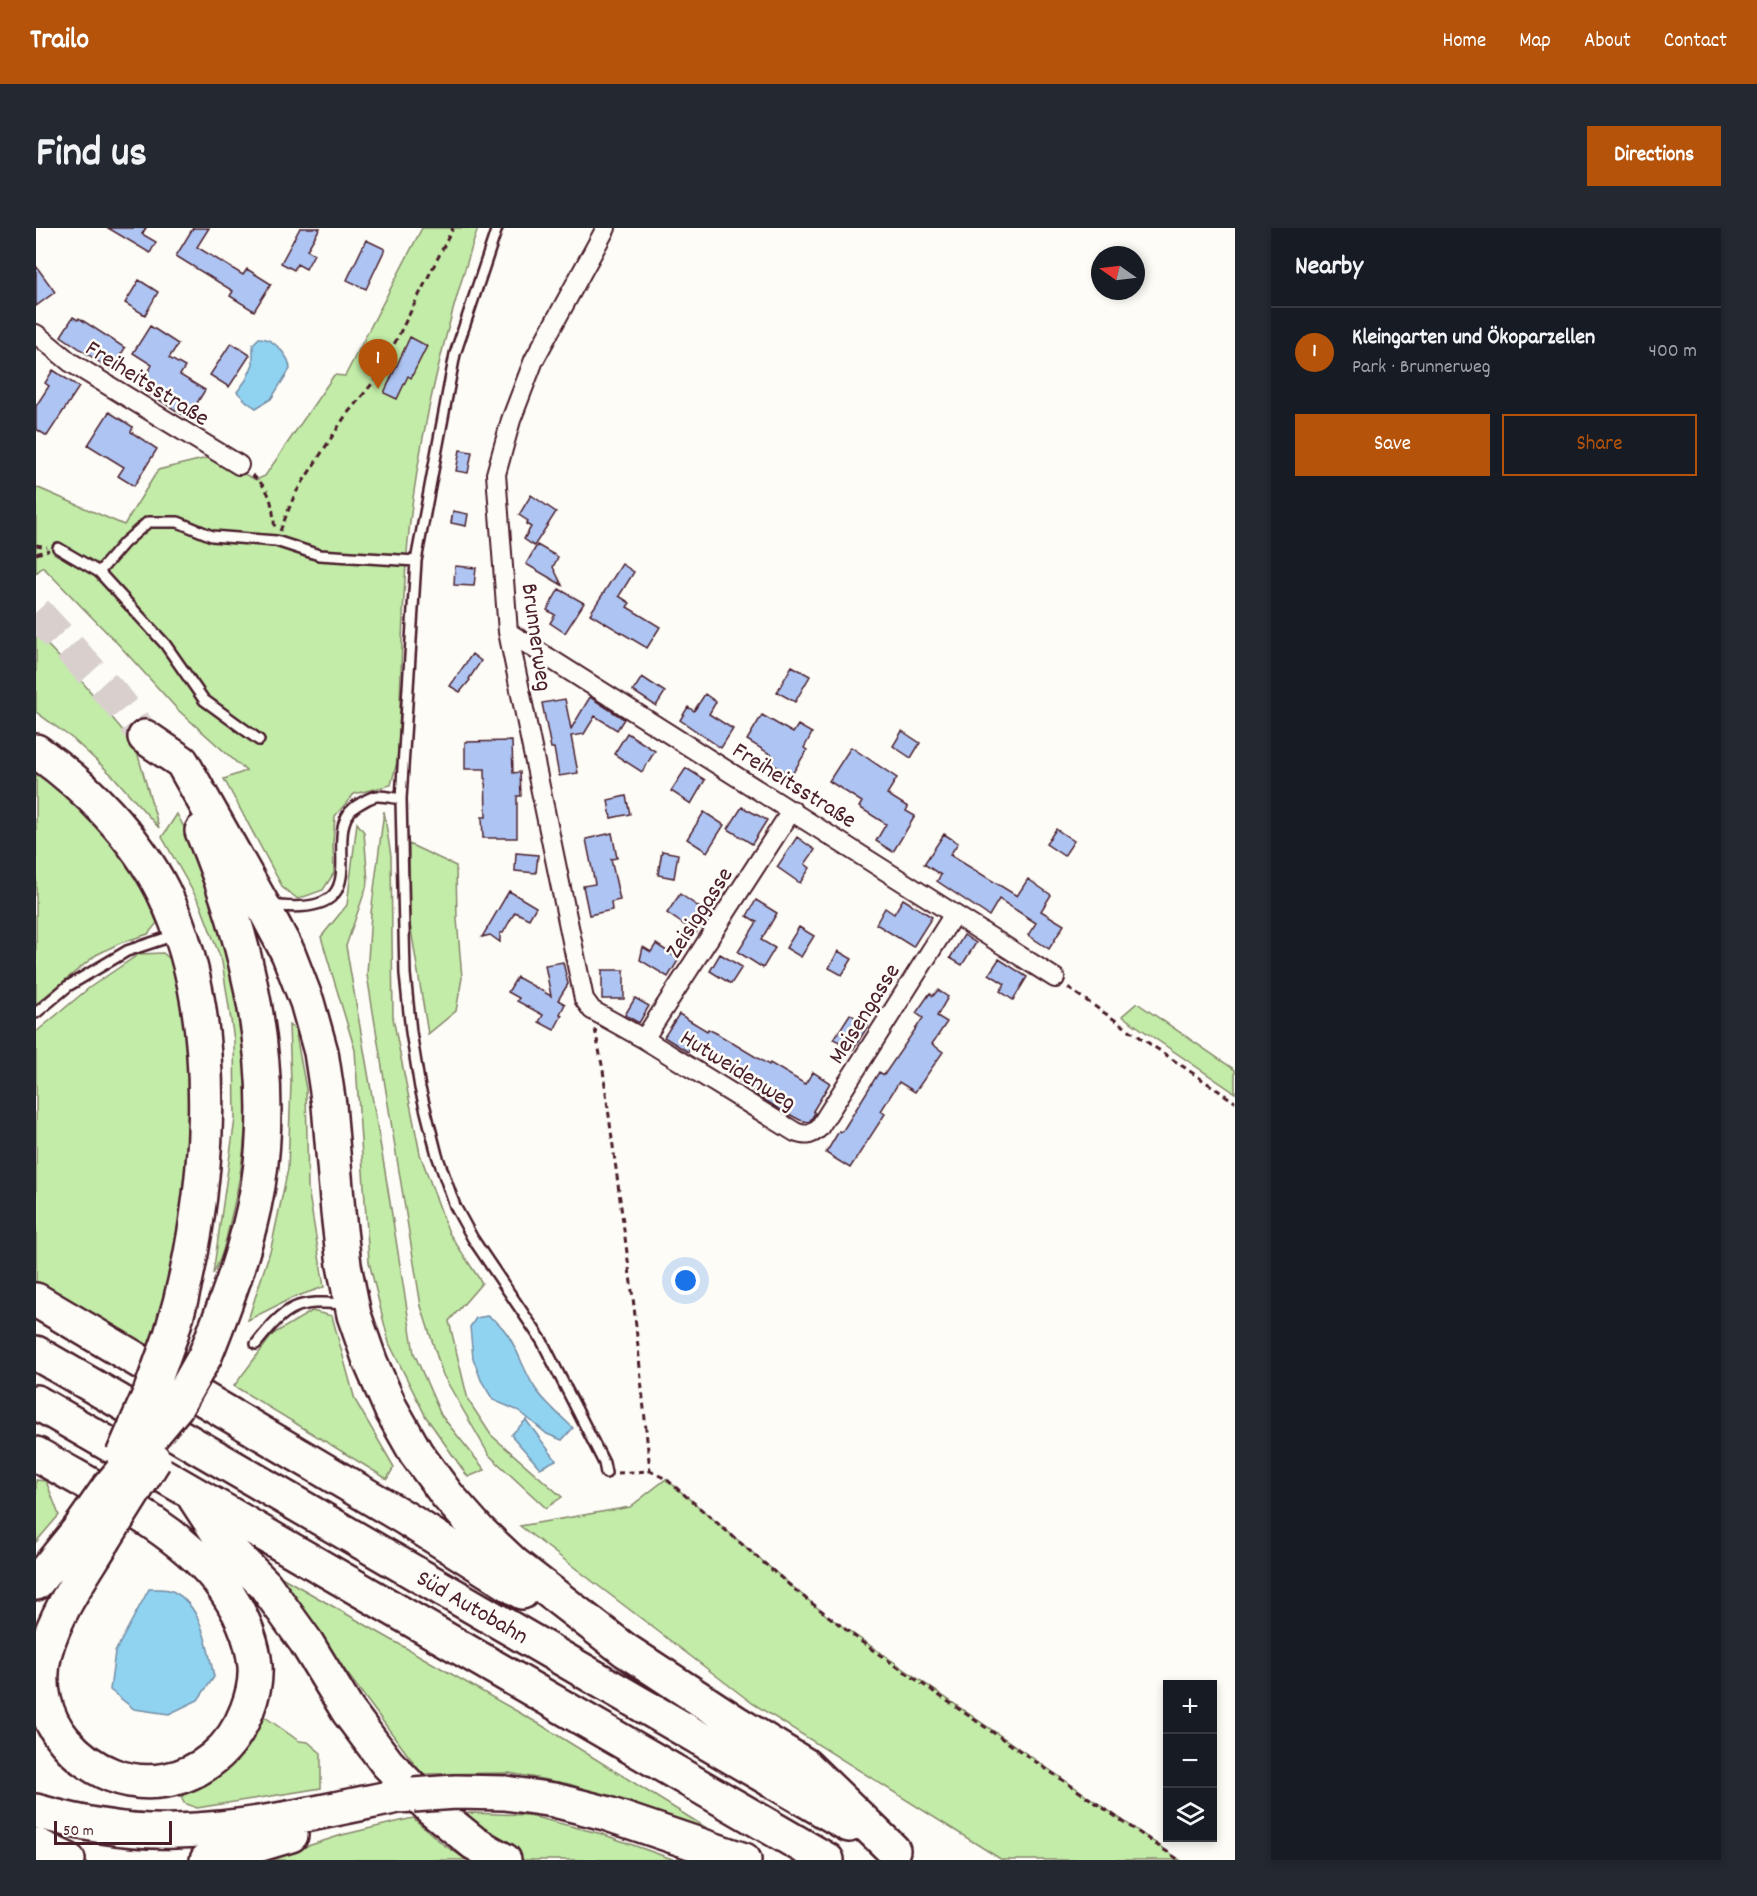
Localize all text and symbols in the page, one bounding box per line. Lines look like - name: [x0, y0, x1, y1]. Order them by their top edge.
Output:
- text: Trailo: [30, 22, 89, 62]
- text: Home: [1442, 27, 1486, 57]
- text: Map: [1519, 27, 1551, 57]
- text: About: [1584, 27, 1631, 57]
- text: Contact: [1664, 27, 1727, 57]
- text: Find us: [36, 126, 147, 186]
- button: Directions: [1587, 126, 1721, 186]
- north arrow: [1091, 246, 1145, 300]
- text: Nearby: [1295, 249, 1363, 286]
- text: Kleingarten und Ökoparzellen: [1352, 323, 1595, 354]
- street label: Freiheitsstraße: [78, 333, 215, 436]
- text: 1: [1312, 338, 1317, 366]
- text: 400 m: [1649, 338, 1697, 366]
- pin: 1: [358, 340, 398, 389]
- text: Park · Brunnerweg: [1352, 354, 1490, 382]
- button: Save: [1295, 414, 1490, 476]
- button: Share: [1502, 414, 1697, 476]
- street label: Brunnerweg: [511, 581, 559, 694]
- street label: Freiheitsstraße: [725, 735, 862, 838]
- street label: Zeisiggasse: [658, 861, 743, 966]
- street label: Meisengasse: [821, 958, 910, 1072]
- street label: Hutweidenweg: [673, 1022, 802, 1121]
- your location: [671, 1266, 700, 1295]
- street label: Süd Autobahn: [409, 1563, 534, 1654]
- map controls: [1163, 1680, 1217, 1842]
- button: +: [1163, 1680, 1217, 1734]
- button: −: [1163, 1734, 1217, 1788]
- button: layers: [1163, 1788, 1217, 1842]
- scale bar: [54, 1818, 172, 1846]
- text: 50 m: [63, 1820, 94, 1843]

